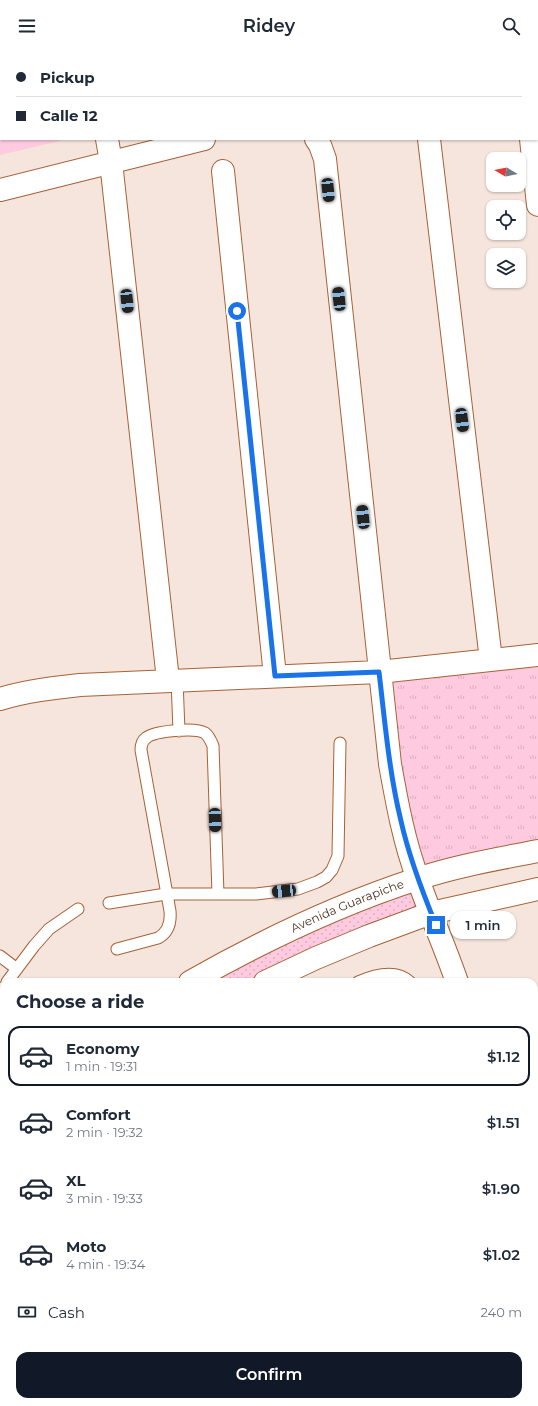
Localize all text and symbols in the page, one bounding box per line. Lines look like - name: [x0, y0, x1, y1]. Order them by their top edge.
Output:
- icon: menu: [16, 15, 38, 37]
- text: Ridey: [243, 15, 295, 37]
- icon: search: [500, 15, 522, 37]
- text: Pickup: [40, 68, 95, 87]
- text: Calle 12: [40, 106, 98, 125]
- north arrow: [486, 152, 526, 192]
- map controls: [486, 152, 526, 288]
- car: [321, 177, 335, 203]
- button: locate: [486, 200, 526, 240]
- button: layers: [486, 248, 526, 288]
- car: [332, 286, 346, 312]
- car: [120, 288, 134, 314]
- route start: [228, 302, 246, 320]
- car: [455, 407, 469, 433]
- car: [356, 504, 370, 530]
- car: [209, 808, 221, 832]
- street label: Avenida Guarapiche: [288, 876, 406, 935]
- car: [271, 884, 297, 898]
- callout: 1 min: [450, 911, 516, 939]
- route end: [427, 916, 445, 934]
- text: 1 min: [466, 917, 500, 933]
- text: Choose a ride: [16, 991, 144, 1013]
- icon: car: [18, 1038, 54, 1074]
- text: Economy: [66, 1039, 139, 1058]
- text: $1.12: [487, 1047, 520, 1066]
- text: 1 min · 19:31: [66, 1058, 138, 1074]
- icon: car: [18, 1104, 54, 1140]
- text: Comfort: [66, 1105, 131, 1124]
- text: $1.51: [487, 1113, 520, 1132]
- text: 2 min · 19:32: [66, 1124, 143, 1140]
- icon: car: [18, 1170, 54, 1206]
- text: XL: [66, 1171, 85, 1190]
- text: $1.90: [482, 1179, 520, 1198]
- text: 3 min · 19:33: [66, 1190, 143, 1206]
- icon: car: [18, 1236, 54, 1272]
- text: Moto: [66, 1237, 106, 1256]
- text: $1.02: [483, 1245, 520, 1264]
- text: 4 min · 19:34: [66, 1256, 145, 1272]
- icon: cash: [16, 1301, 38, 1323]
- text: Cash: [48, 1303, 85, 1322]
- text: 240 m: [481, 1304, 522, 1320]
- button: Confirm: [16, 1352, 522, 1398]

